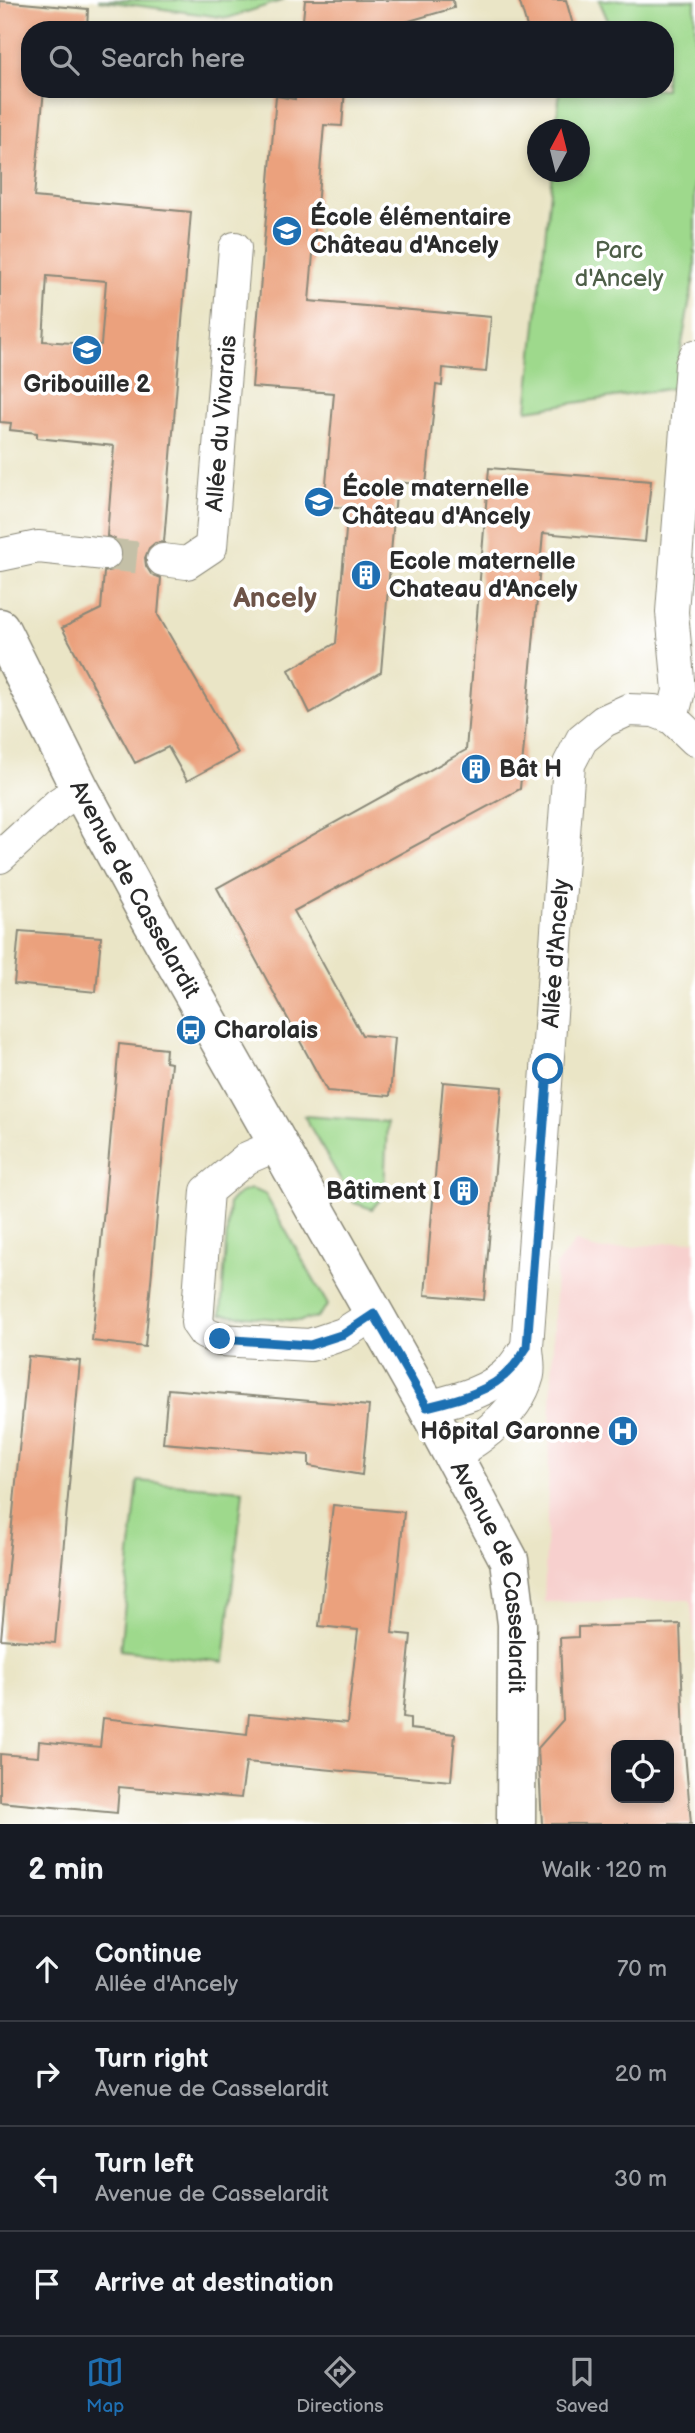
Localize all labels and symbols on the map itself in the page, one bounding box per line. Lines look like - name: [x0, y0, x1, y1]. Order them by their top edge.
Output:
- north arrow: [527, 119, 590, 182]
- place label: École élémentaire Château d'Ancely: [310, 201, 511, 260]
- school or university icon: École élémentaire Château d'Ancely: [270, 214, 304, 248]
- park label: Parc d'Ancely: [574, 236, 664, 293]
- school or university icon: Gribouille 2: [70, 333, 104, 367]
- street label: Allée du Vivarais: [199, 334, 242, 513]
- place label: Gribouille 2: [24, 370, 151, 399]
- place label: École maternelle Château d'Ancely: [342, 472, 531, 531]
- school or university icon: École maternelle Château d'Ancely: [302, 485, 336, 519]
- place label: Ecole maternelle Chateau d'Ancely: [389, 547, 578, 604]
- building icon: Ecole maternelle Chateau d'Ancely: [349, 558, 383, 592]
- district label: Ancely: [232, 582, 317, 615]
- building icon: Bât H: [459, 752, 493, 786]
- place label: Bât H: [499, 755, 562, 784]
- street label: Avenue de Casselardit: [64, 776, 207, 1003]
- street label: Allée d'Ancely: [536, 878, 575, 1029]
- bus stop icon: Charolais: [174, 1013, 208, 1047]
- place label: Charolais: [214, 1016, 318, 1045]
- route start: [532, 1053, 563, 1084]
- building icon: Bâtiment I: [447, 1174, 481, 1208]
- place label: Bâtiment I: [326, 1177, 441, 1206]
- route end: [204, 1323, 235, 1354]
- hospital icon: Hôpital Garonne: [606, 1414, 640, 1448]
- place label: Hôpital Garonne: [420, 1417, 600, 1446]
- street label: Avenue de Casselardit: [444, 1456, 532, 1694]

